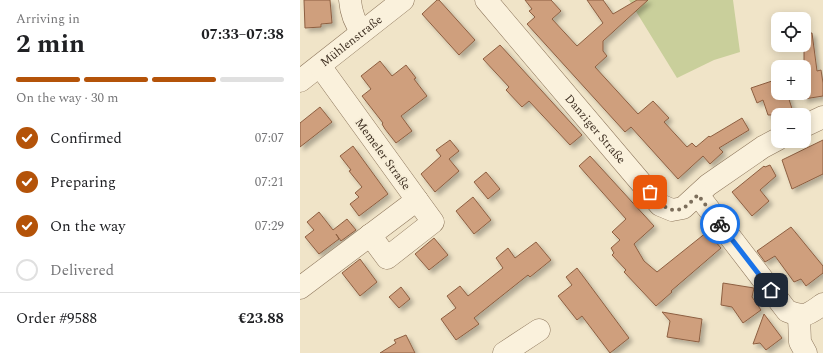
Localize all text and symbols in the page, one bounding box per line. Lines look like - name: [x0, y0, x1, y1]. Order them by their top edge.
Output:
- text: Arriving in: [16, 9, 80, 29]
- street label: Mühlenstraße: [316, 11, 387, 72]
- map controls: [771, 12, 811, 148]
- button: locate: [771, 12, 811, 52]
- text: 07:33–07:38: [201, 23, 284, 46]
- text: 2 min: [16, 24, 85, 64]
- button: +: [771, 60, 811, 100]
- text: On the way · 30 m: [16, 88, 119, 108]
- street label: Danziger Straße: [560, 90, 630, 168]
- button: −: [771, 108, 811, 148]
- street label: Memeler Straße: [350, 114, 415, 194]
- icon: check: [16, 127, 38, 149]
- text: Confirmed: [50, 127, 122, 150]
- text: 07:07: [255, 128, 284, 148]
- icon: check: [16, 171, 38, 193]
- text: Preparing: [50, 171, 116, 194]
- text: 07:21: [255, 172, 284, 192]
- pin: [633, 175, 667, 209]
- icon: bag: [639, 181, 661, 203]
- courier: [700, 204, 740, 244]
- icon: bike: [709, 213, 731, 235]
- icon: check: [16, 215, 38, 237]
- text: On the way: [50, 215, 125, 238]
- text: 07:29: [255, 216, 284, 236]
- text: Delivered: [50, 259, 114, 282]
- pin: [754, 273, 788, 307]
- icon: home: [760, 279, 782, 301]
- text: Order #9588: [16, 307, 97, 330]
- text: €23.88: [238, 307, 284, 330]

